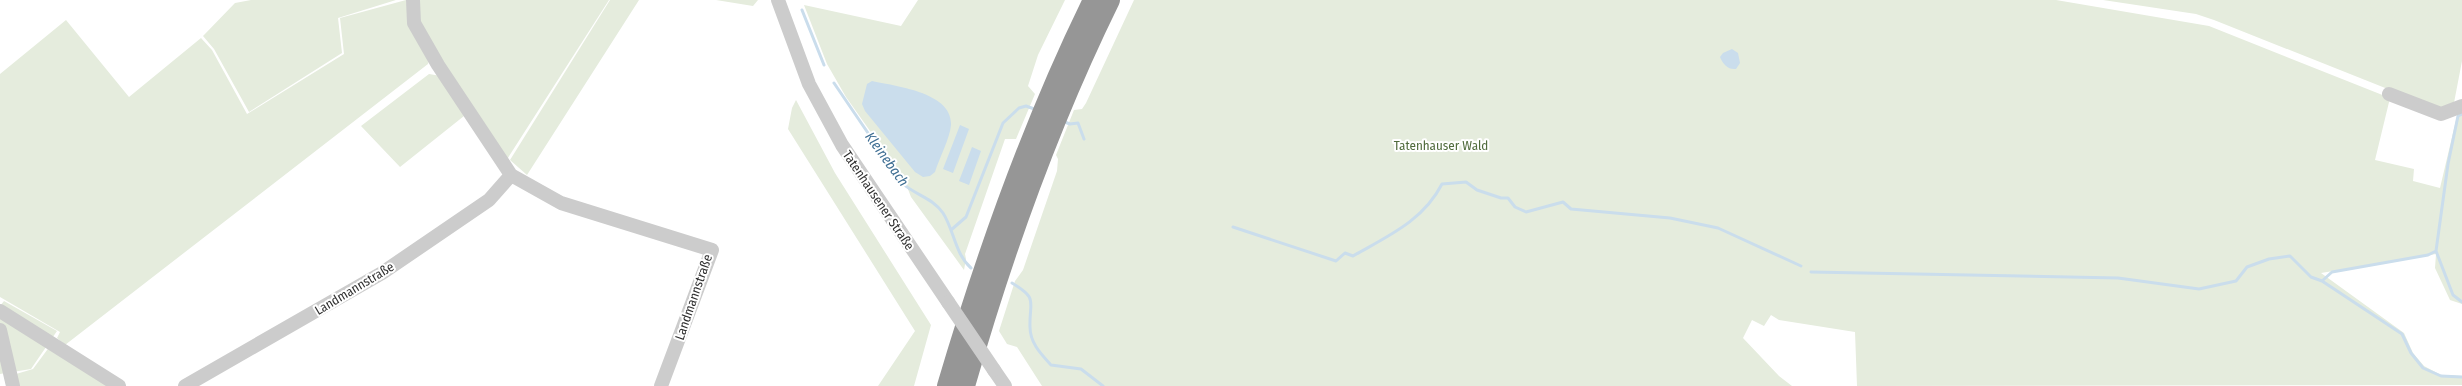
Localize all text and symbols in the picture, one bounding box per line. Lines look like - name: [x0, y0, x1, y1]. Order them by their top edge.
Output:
- water label: Kleinebach: [861, 129, 912, 190]
- park label: Tatenhauser Wald: [1394, 138, 1488, 153]
- street label: Tatenhausener Straße: [840, 148, 917, 253]
- street label: Landmannstraße: [672, 252, 715, 342]
- street label: Landmannstraße: [312, 259, 397, 318]

